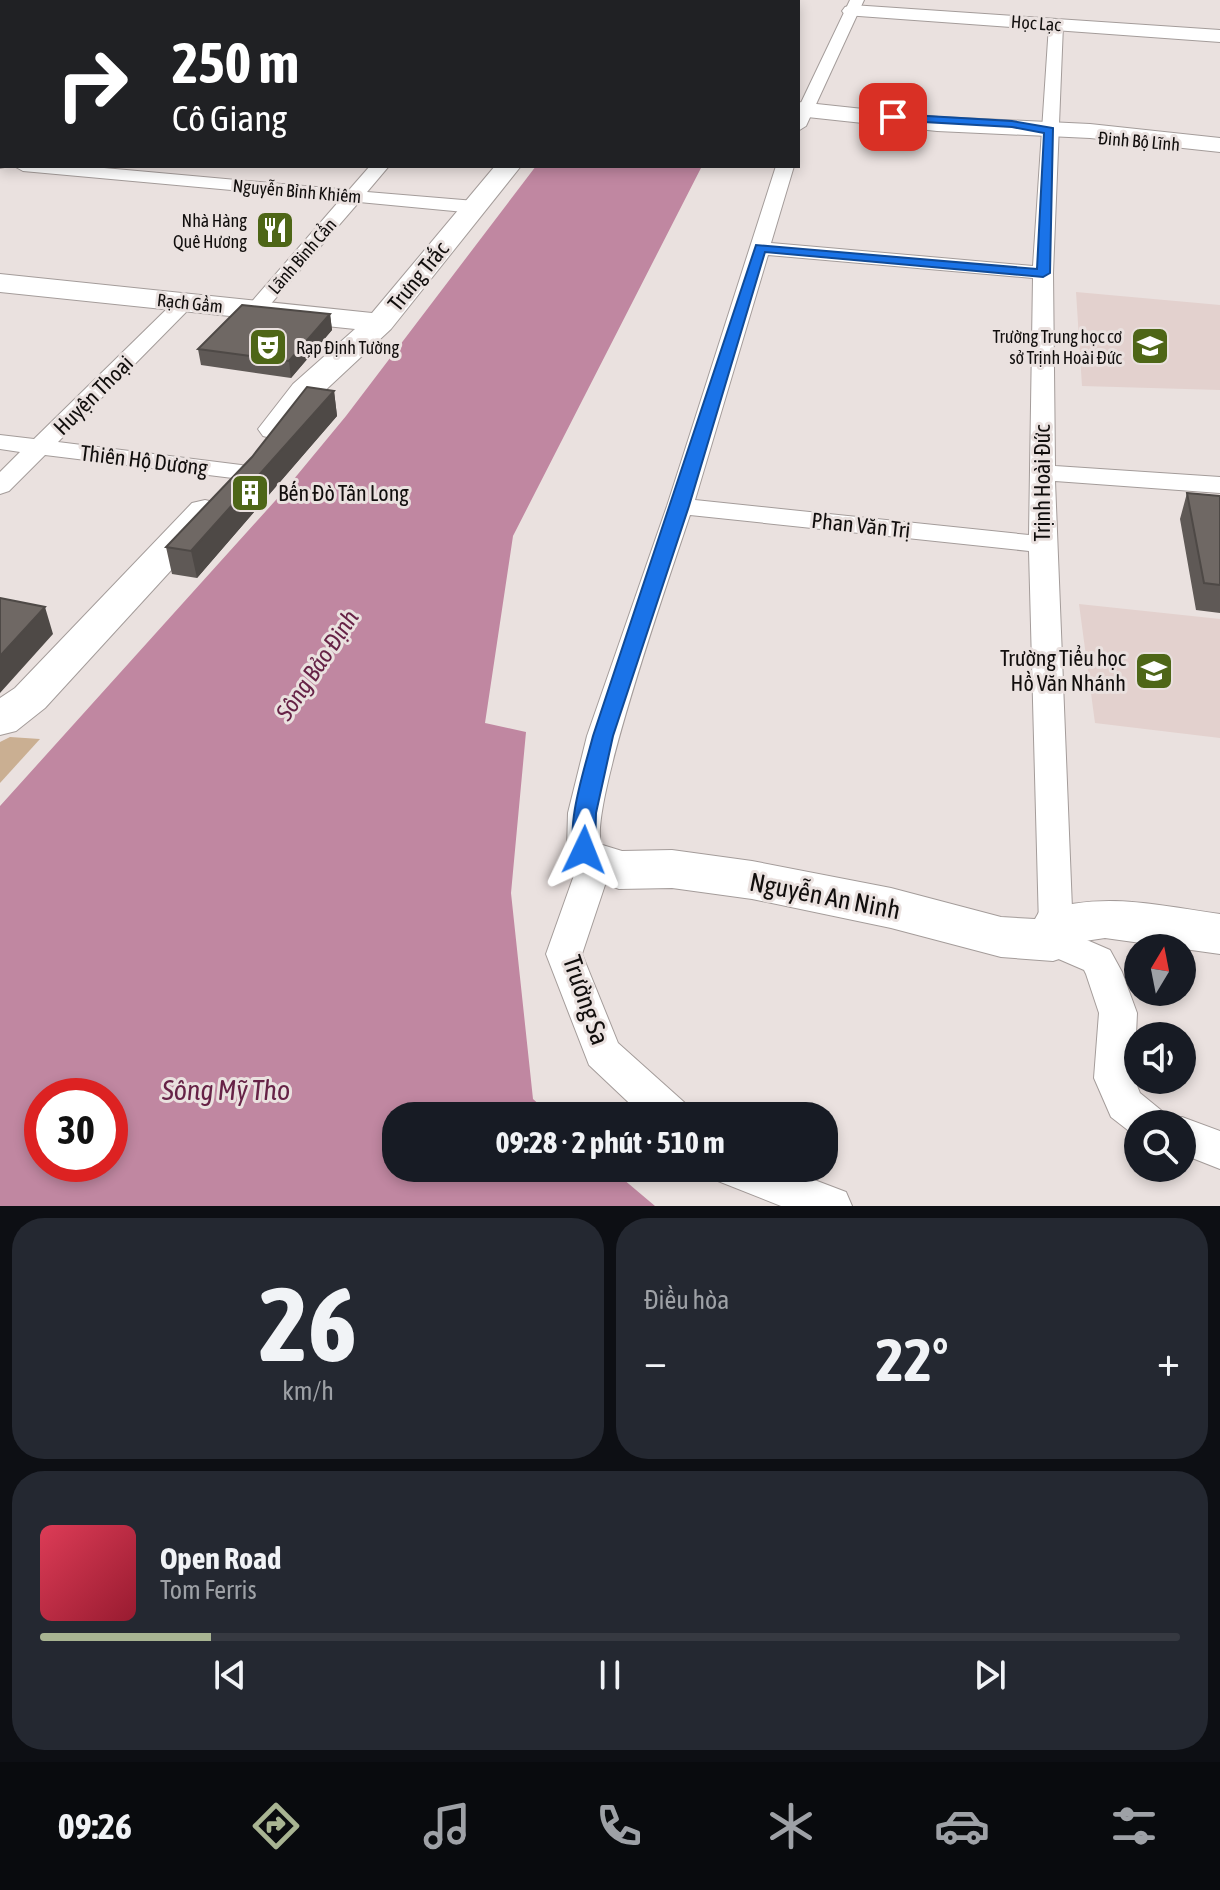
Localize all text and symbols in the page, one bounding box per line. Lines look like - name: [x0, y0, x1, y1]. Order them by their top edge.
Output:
- street label: Học Lạc: [1010, 11, 1062, 35]
- text: 250 m: [172, 31, 299, 95]
- icon: right: [40, 32, 144, 136]
- pin: [859, 83, 927, 151]
- icon: arrive: [871, 95, 915, 139]
- text: Cô Giang: [172, 97, 287, 139]
- street label: Đinh Bộ Lĩnh: [1097, 127, 1181, 155]
- street label: Nguyễn Bỉnh Khiêm: [232, 175, 362, 207]
- restaurant icon: Nhà Hàng Quê Hương: [254, 209, 296, 251]
- place label: Nhà Hàng Quê Hương: [173, 210, 247, 252]
- street label: Lãnh Binh Cẩn: [263, 213, 340, 298]
- street label: Trưng Trắc: [382, 236, 454, 316]
- street label: Rạch Gầm: [156, 288, 224, 317]
- school or university icon: Trường Trung học cơ sở Trịnh Hoài Đức: [1129, 325, 1171, 367]
- theatre icon: Rạp Định Tường: [247, 326, 289, 368]
- place label: Trường Trung học cơ sở Trịnh Hoài Đức: [993, 326, 1123, 368]
- place label: Rạp Định Tường: [296, 337, 399, 358]
- street label: Huyện Thoại: [48, 350, 138, 440]
- street label: Trịnh Hoài Đức: [1029, 424, 1055, 541]
- street label: Thiên Hộ Dương: [79, 439, 210, 481]
- building icon: Bến Đò Tân Long: [229, 472, 271, 514]
- place label: Bến Đò Tân Long: [278, 480, 409, 506]
- street label: Phan Văn Trị: [810, 507, 912, 543]
- water label: Sông Bảo Định: [270, 605, 364, 726]
- place label: Trường Tiểu học Hồ Văn Nhánh: [1000, 645, 1127, 696]
- school or university icon: Trường Tiểu học Hồ Văn Nhánh: [1133, 650, 1175, 692]
- position arrow: [542, 808, 626, 892]
- street label: Nguyễn An Ninh: [747, 867, 903, 925]
- north arrow: [1124, 934, 1196, 1006]
- map controls: [1124, 934, 1196, 1182]
- street label: Trường Sa: [557, 951, 615, 1049]
- button: sound: [1124, 1022, 1196, 1094]
- water label: Sông Mỹ Tho: [161, 1074, 290, 1106]
- speed limit sign: 30: [24, 1078, 128, 1182]
- button: search: [1124, 1110, 1196, 1182]
- text: 09:28 · 2 phút · 510 m: [495, 1125, 725, 1159]
- text: 26: [259, 1264, 357, 1383]
- text: Điều hòa: [644, 1285, 729, 1315]
- text: 22°: [876, 1325, 948, 1394]
- text: −: [644, 1335, 667, 1385]
- text: +: [1157, 1335, 1180, 1385]
- text: km/h: [282, 1376, 334, 1406]
- text: Open Road: [160, 1541, 281, 1575]
- text: Tom Ferris: [160, 1575, 257, 1605]
- icon: previous: [208, 1653, 252, 1697]
- icon: pause: [588, 1653, 632, 1697]
- icon: next: [968, 1653, 1012, 1697]
- icon: directions: [248, 1798, 304, 1854]
- icon: music: [419, 1798, 475, 1854]
- icon: phone: [591, 1798, 647, 1854]
- icon: climate: [763, 1798, 819, 1854]
- icon: car: [934, 1798, 990, 1854]
- icon: filters: [1106, 1798, 1162, 1854]
- text: 09:26: [58, 1805, 132, 1847]

